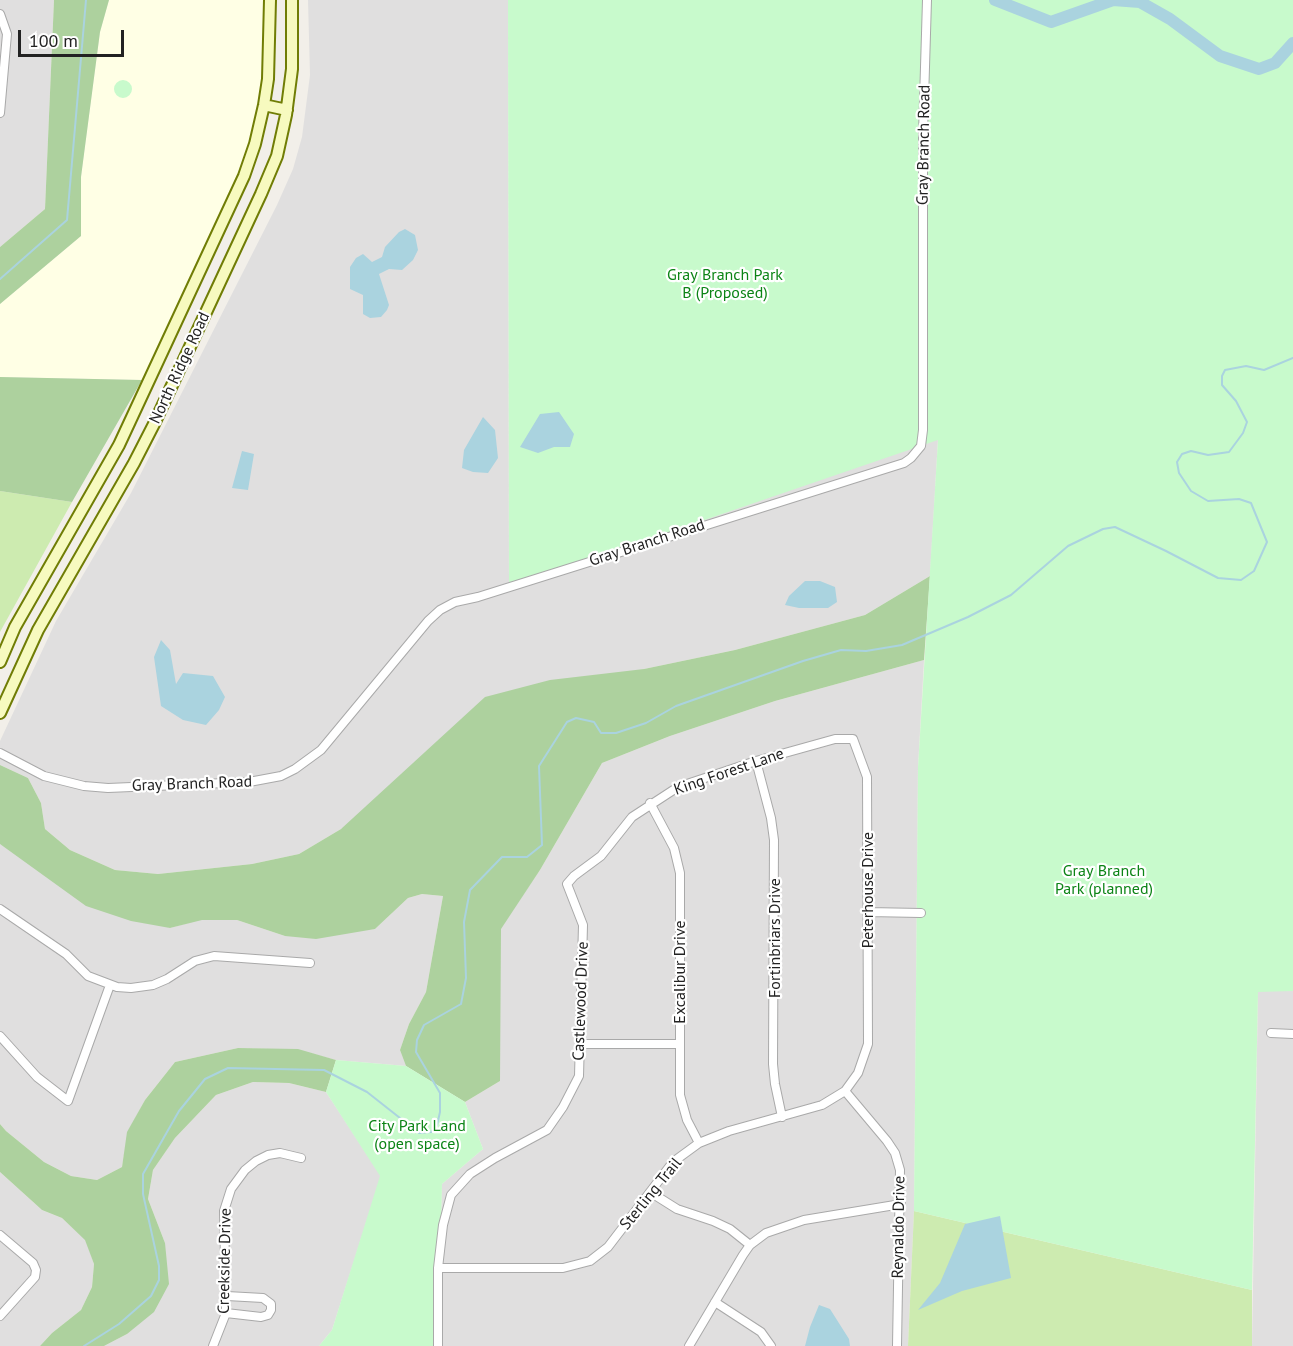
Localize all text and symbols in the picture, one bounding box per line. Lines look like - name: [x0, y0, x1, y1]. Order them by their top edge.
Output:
- scale bar: [21, 18, 128, 56]
- text: 100 m: [29, 29, 78, 52]
- street label: Gray Branch Road: [913, 85, 935, 205]
- park label: Gray Branch Park B (Proposed): [667, 265, 783, 303]
- street label: North Ridge Road: [146, 309, 214, 427]
- street label: Gray Branch Road: [587, 515, 707, 571]
- street label: King Forest Lane: [671, 744, 787, 800]
- street label: Gray Branch Road: [131, 772, 253, 796]
- street label: Peterhouse Drive: [858, 832, 878, 948]
- park label: Gray Branch Park (planned): [1055, 861, 1153, 899]
- street label: Fortinbriars Drive: [765, 878, 785, 998]
- street label: Excalibur Drive: [670, 920, 690, 1024]
- street label: Castlewood Drive: [569, 941, 593, 1061]
- park label: City Park Land (open space): [368, 1116, 466, 1154]
- street label: Sterling Trail: [616, 1154, 686, 1234]
- street label: Reynaldo Drive: [889, 1176, 909, 1278]
- street label: Creekside Drive: [214, 1208, 236, 1314]

